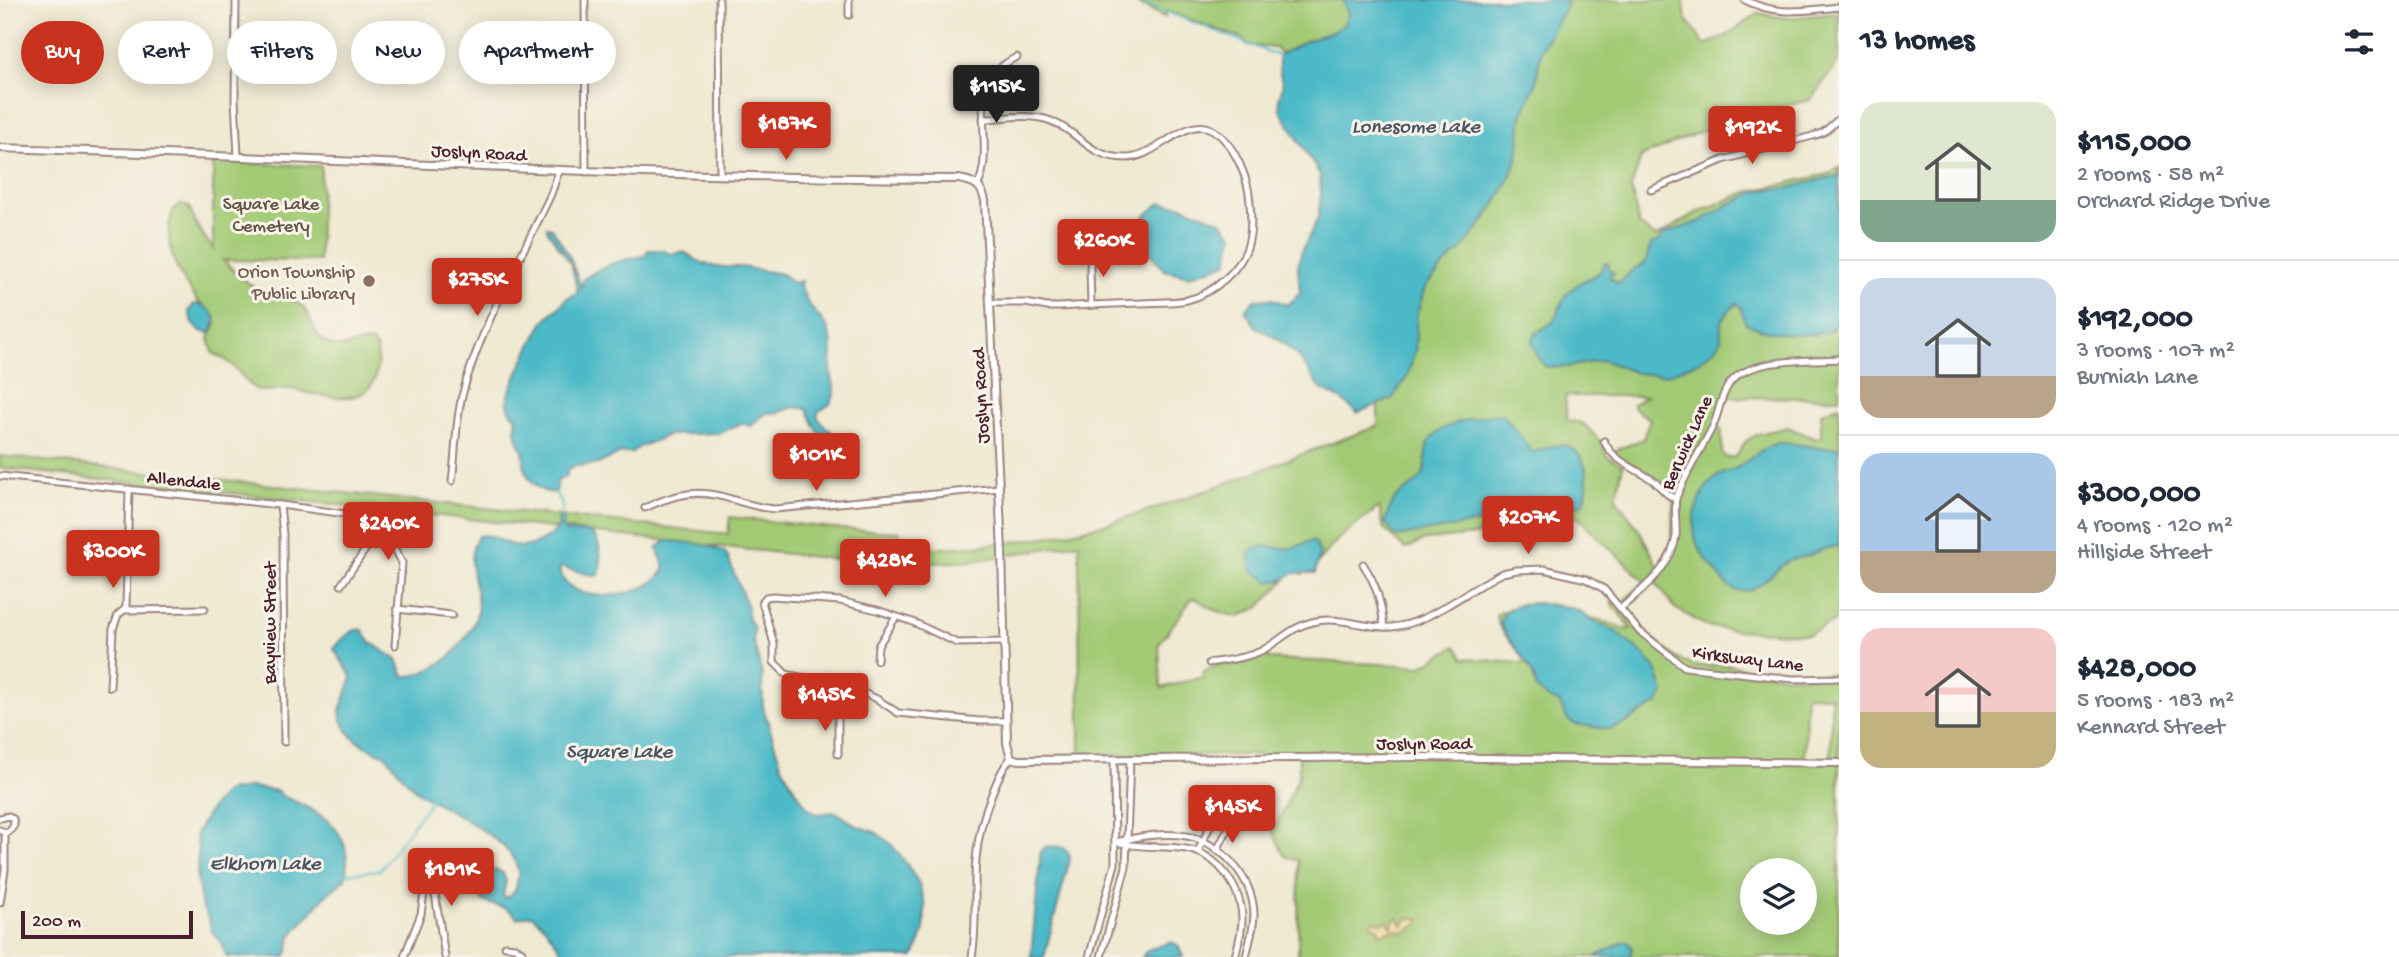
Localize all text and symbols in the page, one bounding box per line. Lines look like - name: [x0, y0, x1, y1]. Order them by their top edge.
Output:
- chip: Buy: [21, 21, 104, 84]
- chip: Rent: [118, 21, 213, 84]
- chip: Filters: [227, 21, 337, 84]
- chip: New: [351, 21, 445, 84]
- chip: Apartment: [459, 21, 616, 84]
- icon: filters: [2340, 23, 2378, 61]
- text: 13 homes: [1860, 25, 1974, 60]
- pin: $115K: [947, 66, 1045, 125]
- text: $115K: [969, 74, 1023, 101]
- pin: $187K: [737, 102, 835, 162]
- pin: $192K: [1703, 106, 1801, 166]
- text: $187K: [758, 111, 814, 138]
- text: $192K: [1724, 115, 1780, 142]
- water label: Lonesome Lake: [1352, 116, 1481, 141]
- text: $115,000: [2077, 127, 2191, 162]
- icon: home: [1916, 130, 2000, 214]
- street label: Joslyn Road: [431, 141, 529, 169]
- text: 2 rooms · 58 m²: [2077, 162, 2224, 189]
- text: Orchard Ridge Drive: [2077, 189, 2270, 216]
- park label: Square Lake Cemetery: [223, 194, 319, 239]
- pin: $260K: [1054, 219, 1152, 279]
- text: $260K: [1074, 228, 1133, 255]
- pin: $275K: [428, 258, 526, 318]
- place label: Orion Township Public Library: [238, 262, 356, 307]
- text: $275K: [448, 267, 506, 294]
- marker: Orion Township Public Library: [361, 273, 377, 289]
- text: $192,000: [2077, 303, 2193, 338]
- icon: home: [1916, 306, 2000, 390]
- text: 3 rooms · 107 m²: [2077, 338, 2235, 365]
- street label: Joslyn Road: [968, 346, 996, 444]
- text: Burniah Lane: [2077, 365, 2198, 392]
- street label: Berwick Lane: [1657, 393, 1719, 495]
- pin: $101K: [767, 434, 865, 493]
- text: $101K: [789, 442, 843, 469]
- street label: Allendale: [146, 467, 222, 498]
- text: $300,000: [2077, 478, 2201, 513]
- icon: home: [1916, 481, 2000, 565]
- pin: $207K: [1479, 496, 1577, 556]
- pin: $240K: [339, 503, 437, 562]
- text: $207K: [1498, 505, 1558, 532]
- text: $240K: [359, 511, 417, 538]
- text: 4 rooms · 120 m²: [2077, 513, 2233, 540]
- pin: $300K: [64, 530, 162, 590]
- text: $300K: [82, 539, 144, 566]
- pin: $428K: [836, 540, 934, 599]
- text: Hillside Street: [2077, 540, 2211, 567]
- text: $428K: [856, 548, 914, 575]
- street label: Bayview Street: [260, 560, 283, 685]
- street label: Kirksway Lane: [1690, 642, 1805, 679]
- text: $428,000: [2077, 653, 2196, 688]
- icon: home: [1916, 656, 2000, 740]
- pin: $145K: [776, 674, 874, 733]
- text: $145K: [797, 682, 853, 709]
- text: 5 rooms · 183 m²: [2077, 688, 2234, 715]
- text: Kennard Street: [2077, 715, 2225, 742]
- street label: Joslyn Road: [1376, 734, 1474, 757]
- water label: Square Lake: [566, 741, 673, 766]
- pin: $145K: [1183, 786, 1281, 845]
- text: $145K: [1204, 794, 1260, 821]
- pin: $181K: [402, 848, 500, 908]
- water label: Elkhorn Lake: [209, 853, 322, 878]
- text: $181K: [424, 857, 478, 884]
- map controls: [1740, 858, 1817, 935]
- button: layers: [1740, 858, 1817, 935]
- scale bar: [21, 908, 192, 940]
- text: 200 m: [32, 911, 81, 934]

